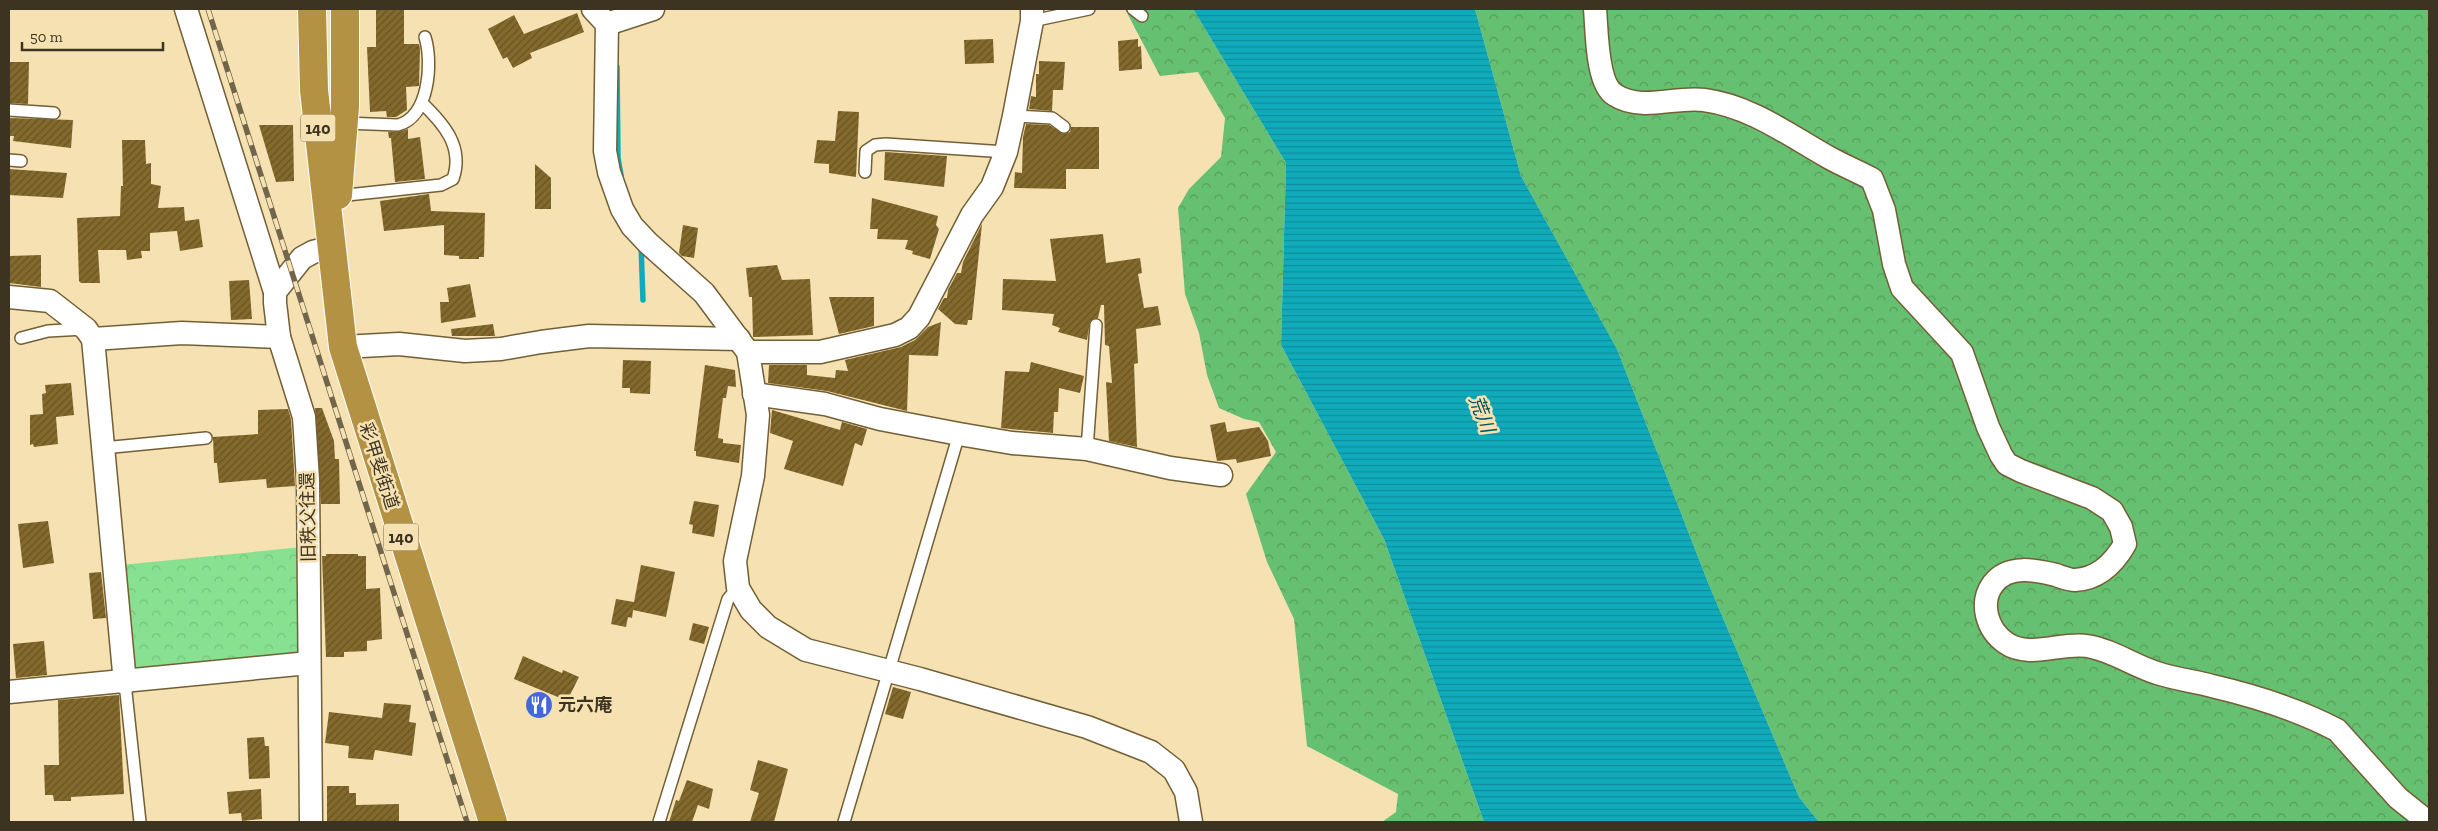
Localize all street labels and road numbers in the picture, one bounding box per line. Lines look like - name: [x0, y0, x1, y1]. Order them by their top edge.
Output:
- road number: 140: [300, 115, 336, 142]
- street label: 彩甲斐街道: [355, 420, 403, 512]
- street label: 旧秩父往還: [296, 472, 320, 562]
- road number: 140: [384, 524, 418, 550]

